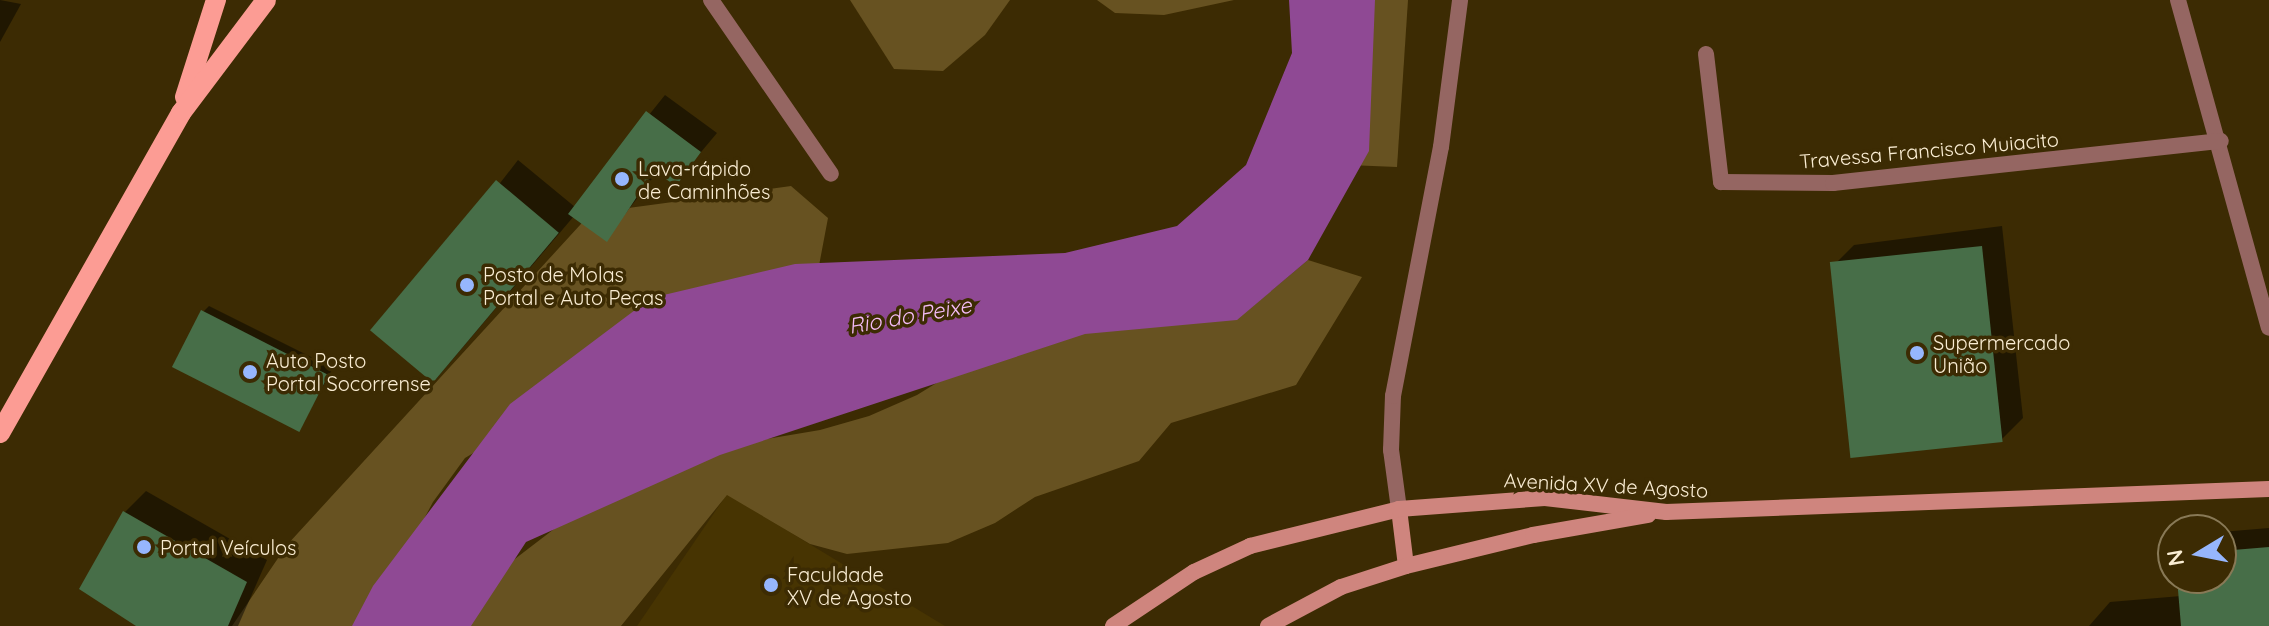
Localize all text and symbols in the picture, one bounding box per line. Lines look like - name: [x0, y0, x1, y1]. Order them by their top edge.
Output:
- street label: Travessa Francisco Muiacito: [1798, 127, 2060, 173]
- place label: Lava-rápido de Caminhões: [638, 156, 770, 203]
- marker: Lava-rápido de Caminhões: [613, 170, 631, 188]
- place label: Posto de Molas Portal e Auto Peças: [483, 262, 663, 309]
- marker: Posto de Molas Portal e Auto Peças: [458, 276, 476, 294]
- water label: Rio do Peixe: [847, 292, 973, 340]
- place label: Supermercado União: [1933, 330, 2070, 377]
- marker: Supermercado União: [1908, 344, 1926, 362]
- place label: Auto Posto Portal Socorrense: [266, 348, 431, 395]
- marker: Auto Posto Portal Socorrense: [241, 363, 259, 381]
- street label: Avenida XV de Agosto: [1503, 468, 1709, 502]
- north arrow: [2157, 514, 2237, 594]
- place label: Portal Veículos: [160, 535, 296, 559]
- marker: Portal Veículos: [135, 538, 153, 556]
- text: N: [2160, 547, 2191, 568]
- place label: Faculdade XV de Agosto: [787, 562, 912, 609]
- marker: Faculdade XV de Agosto: [762, 576, 780, 594]

